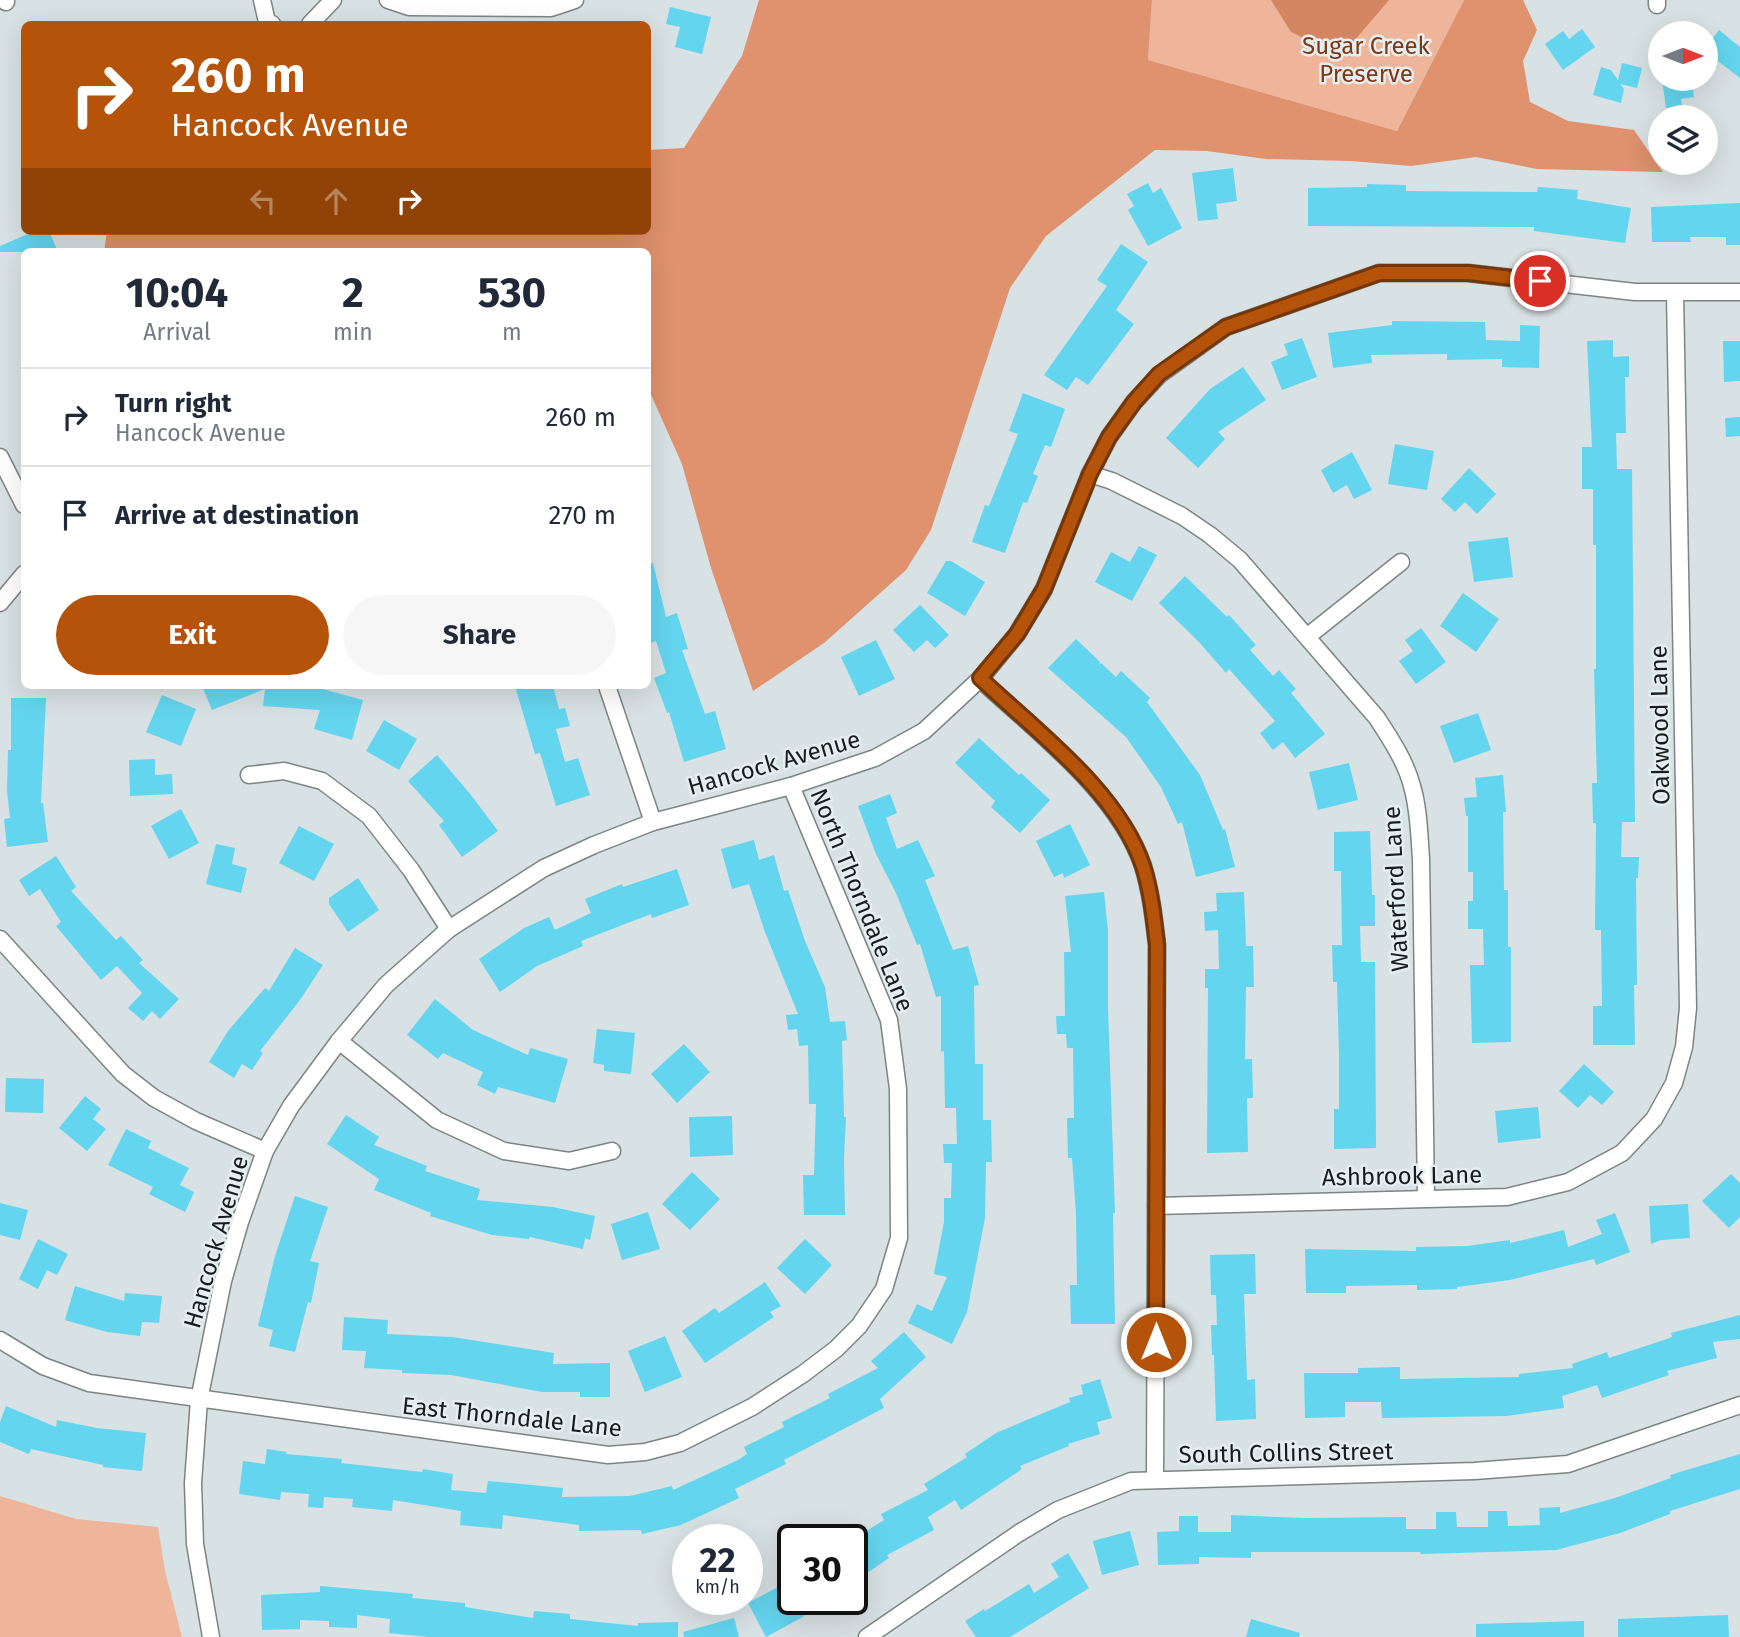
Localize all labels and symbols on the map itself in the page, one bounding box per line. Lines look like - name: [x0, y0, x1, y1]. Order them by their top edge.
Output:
- north arrow: [1648, 21, 1718, 91]
- park label: Sugar Creek Preserve: [1302, 32, 1431, 88]
- pin: [1510, 251, 1570, 311]
- street label: Oakwood Lane: [1645, 645, 1675, 805]
- street label: Hancock Avenue: [684, 725, 864, 801]
- street label: North Thorndale Lane: [804, 784, 920, 1016]
- street label: Waterford Lane: [1378, 805, 1414, 973]
- street label: Hancock Avenue: [178, 1152, 254, 1332]
- street label: Ashbrook Lane: [1322, 1161, 1482, 1191]
- position arrow: [1119, 1305, 1193, 1379]
- street label: East Thorndale Lane: [401, 1392, 623, 1442]
- street label: South Collins Street: [1178, 1437, 1394, 1469]
- speed limit sign: 30: [777, 1524, 868, 1615]

